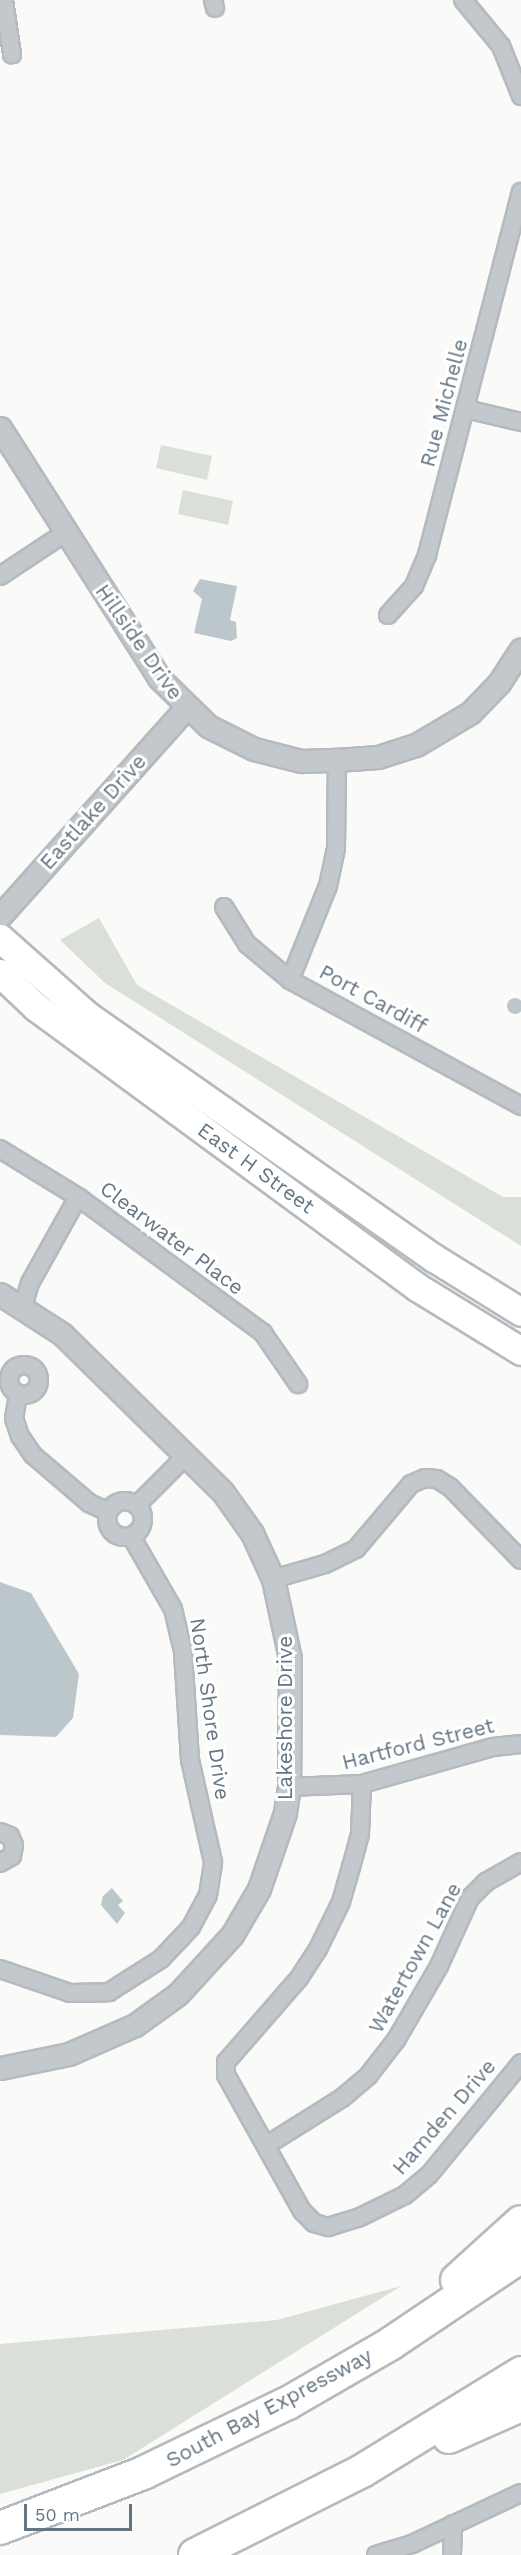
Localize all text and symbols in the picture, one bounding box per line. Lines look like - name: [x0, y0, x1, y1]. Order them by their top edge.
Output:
- street label: Rue Michelle: [415, 336, 473, 470]
- street label: Hillside Drive: [90, 579, 188, 705]
- street label: Eastlake Drive: [35, 749, 151, 875]
- street label: Port Cardiff: [315, 959, 431, 1039]
- street label: East H Street: [193, 1117, 319, 1219]
- street label: Clearwater Place: [95, 1176, 249, 1300]
- street label: North Shore Drive: [185, 1616, 235, 1802]
- street label: Lakeshore Drive: [272, 1636, 298, 1800]
- street label: Hartford Street: [339, 1713, 497, 1775]
- street label: Watertown Lane: [363, 1878, 467, 2038]
- street label: Hamden Drive: [387, 2054, 501, 2180]
- street label: South Bay Expressway: [162, 2343, 376, 2473]
- scale bar: [27, 2492, 135, 2530]
- text: 50 m: [35, 2504, 80, 2525]

